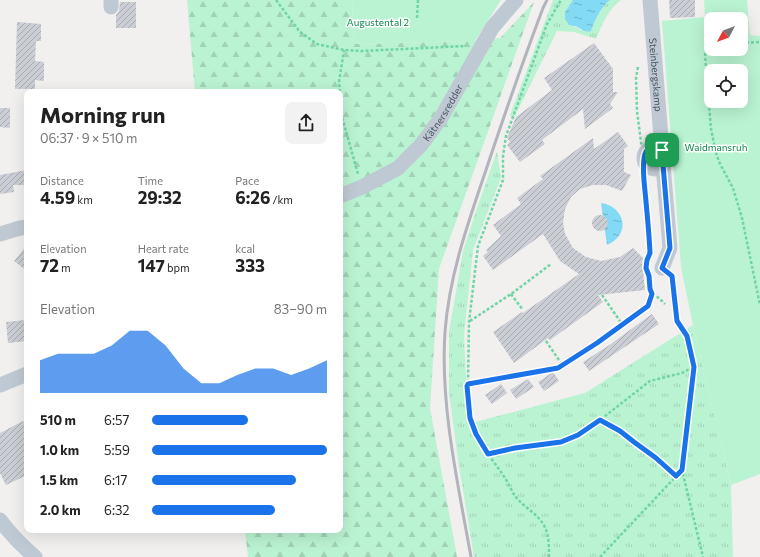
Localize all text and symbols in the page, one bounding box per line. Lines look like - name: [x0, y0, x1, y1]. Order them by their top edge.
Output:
- north arrow: [704, 12, 748, 56]
- map controls: [704, 12, 748, 108]
- park label: Augustental 2: [347, 16, 410, 28]
- street label: Steinbergskamp: [647, 37, 665, 112]
- button: locate: [704, 64, 748, 108]
- street label: Kätnersredder: [420, 82, 465, 144]
- text: Morning run: [40, 101, 166, 128]
- button: share: [285, 102, 327, 144]
- text: 06:37 · 9 × 510 m: [40, 130, 137, 146]
- pin: [645, 133, 679, 167]
- icon: arrive: [651, 139, 673, 161]
- park label: Waidmansruh: [685, 141, 747, 153]
- text: Distance: [40, 174, 84, 187]
- text: Time: [138, 174, 163, 187]
- text: Pace: [235, 174, 259, 187]
- text: 4.59: [40, 187, 75, 208]
- text: 29:32: [138, 187, 182, 208]
- text: 6:26: [235, 187, 270, 208]
- text: km: [75, 193, 93, 206]
- text: /km: [270, 193, 293, 206]
- text: Elevation: [40, 242, 86, 255]
- text: Heart rate: [138, 242, 189, 255]
- text: kcal: [235, 242, 255, 255]
- text: 72: [40, 255, 59, 276]
- text: 147: [138, 255, 165, 276]
- text: 333: [235, 255, 265, 276]
- text: m: [59, 261, 71, 274]
- text: bpm: [165, 261, 190, 274]
- text: Elevation: [40, 301, 95, 317]
- text: 83–90 m: [274, 301, 327, 317]
- text: 510 m: [40, 412, 76, 428]
- text: 6:57: [104, 412, 129, 428]
- text: 1.0 km: [40, 442, 79, 458]
- text: 5:59: [104, 442, 130, 458]
- text: 1.5 km: [40, 472, 78, 488]
- text: 6:17: [104, 472, 127, 488]
- text: 2.0 km: [40, 502, 81, 518]
- text: 6:32: [104, 502, 130, 518]

